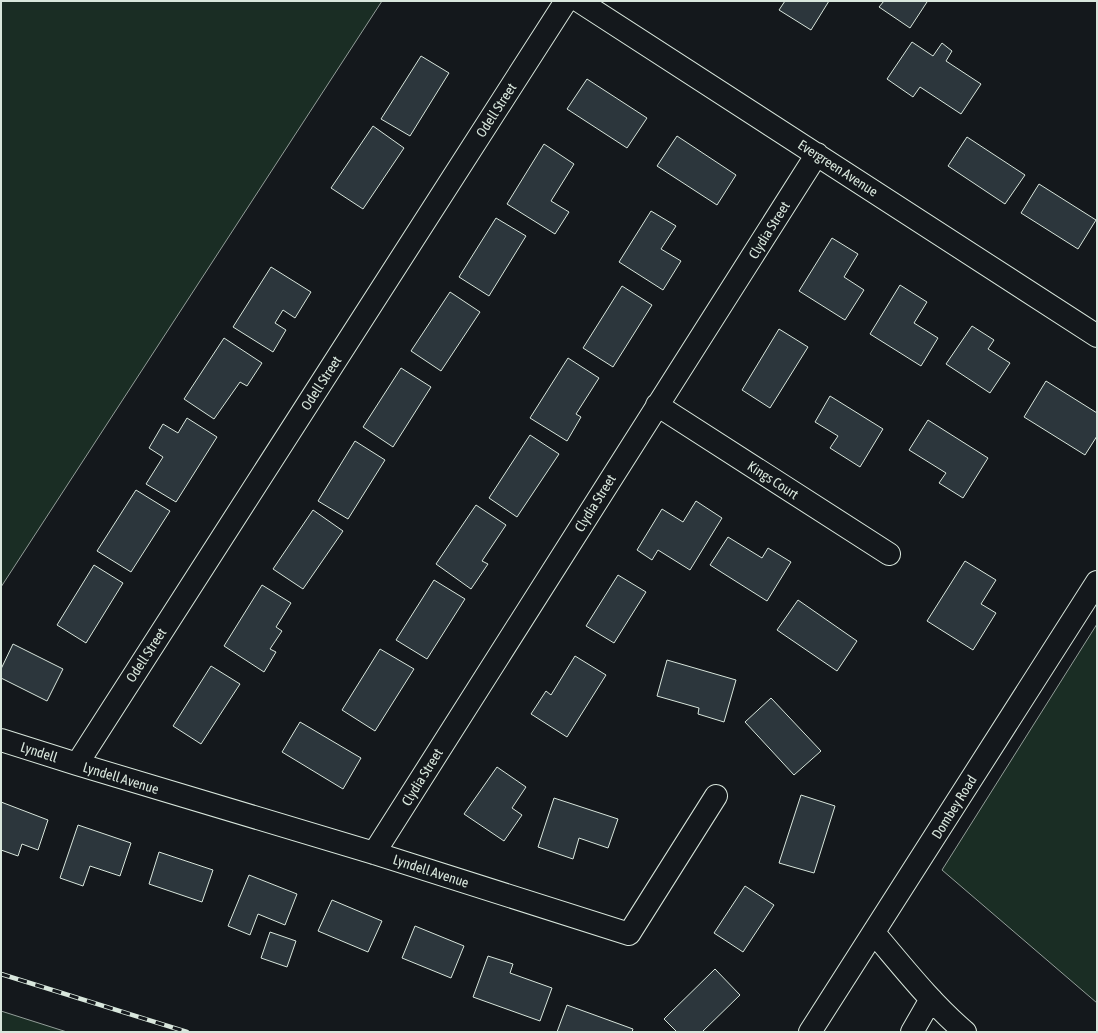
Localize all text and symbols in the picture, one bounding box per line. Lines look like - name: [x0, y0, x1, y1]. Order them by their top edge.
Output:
- street label: Odell Street: [473, 80, 519, 140]
- street label: Evergreen Avenue: [795, 136, 881, 200]
- street label: Clydia Street: [745, 198, 793, 262]
- street label: Odell Street: [298, 353, 344, 413]
- street label: Kings Court: [745, 458, 801, 502]
- street label: Clydia Street: [571, 471, 619, 535]
- street label: Odell Street: [123, 625, 169, 685]
- street label: Lyndell: [18, 739, 60, 766]
- street label: Clydia Street: [398, 745, 446, 809]
- street label: Lyndell Avenue: [81, 759, 161, 797]
- street label: Dombey Road: [928, 772, 980, 842]
- street label: Lyndell Avenue: [391, 851, 471, 891]

